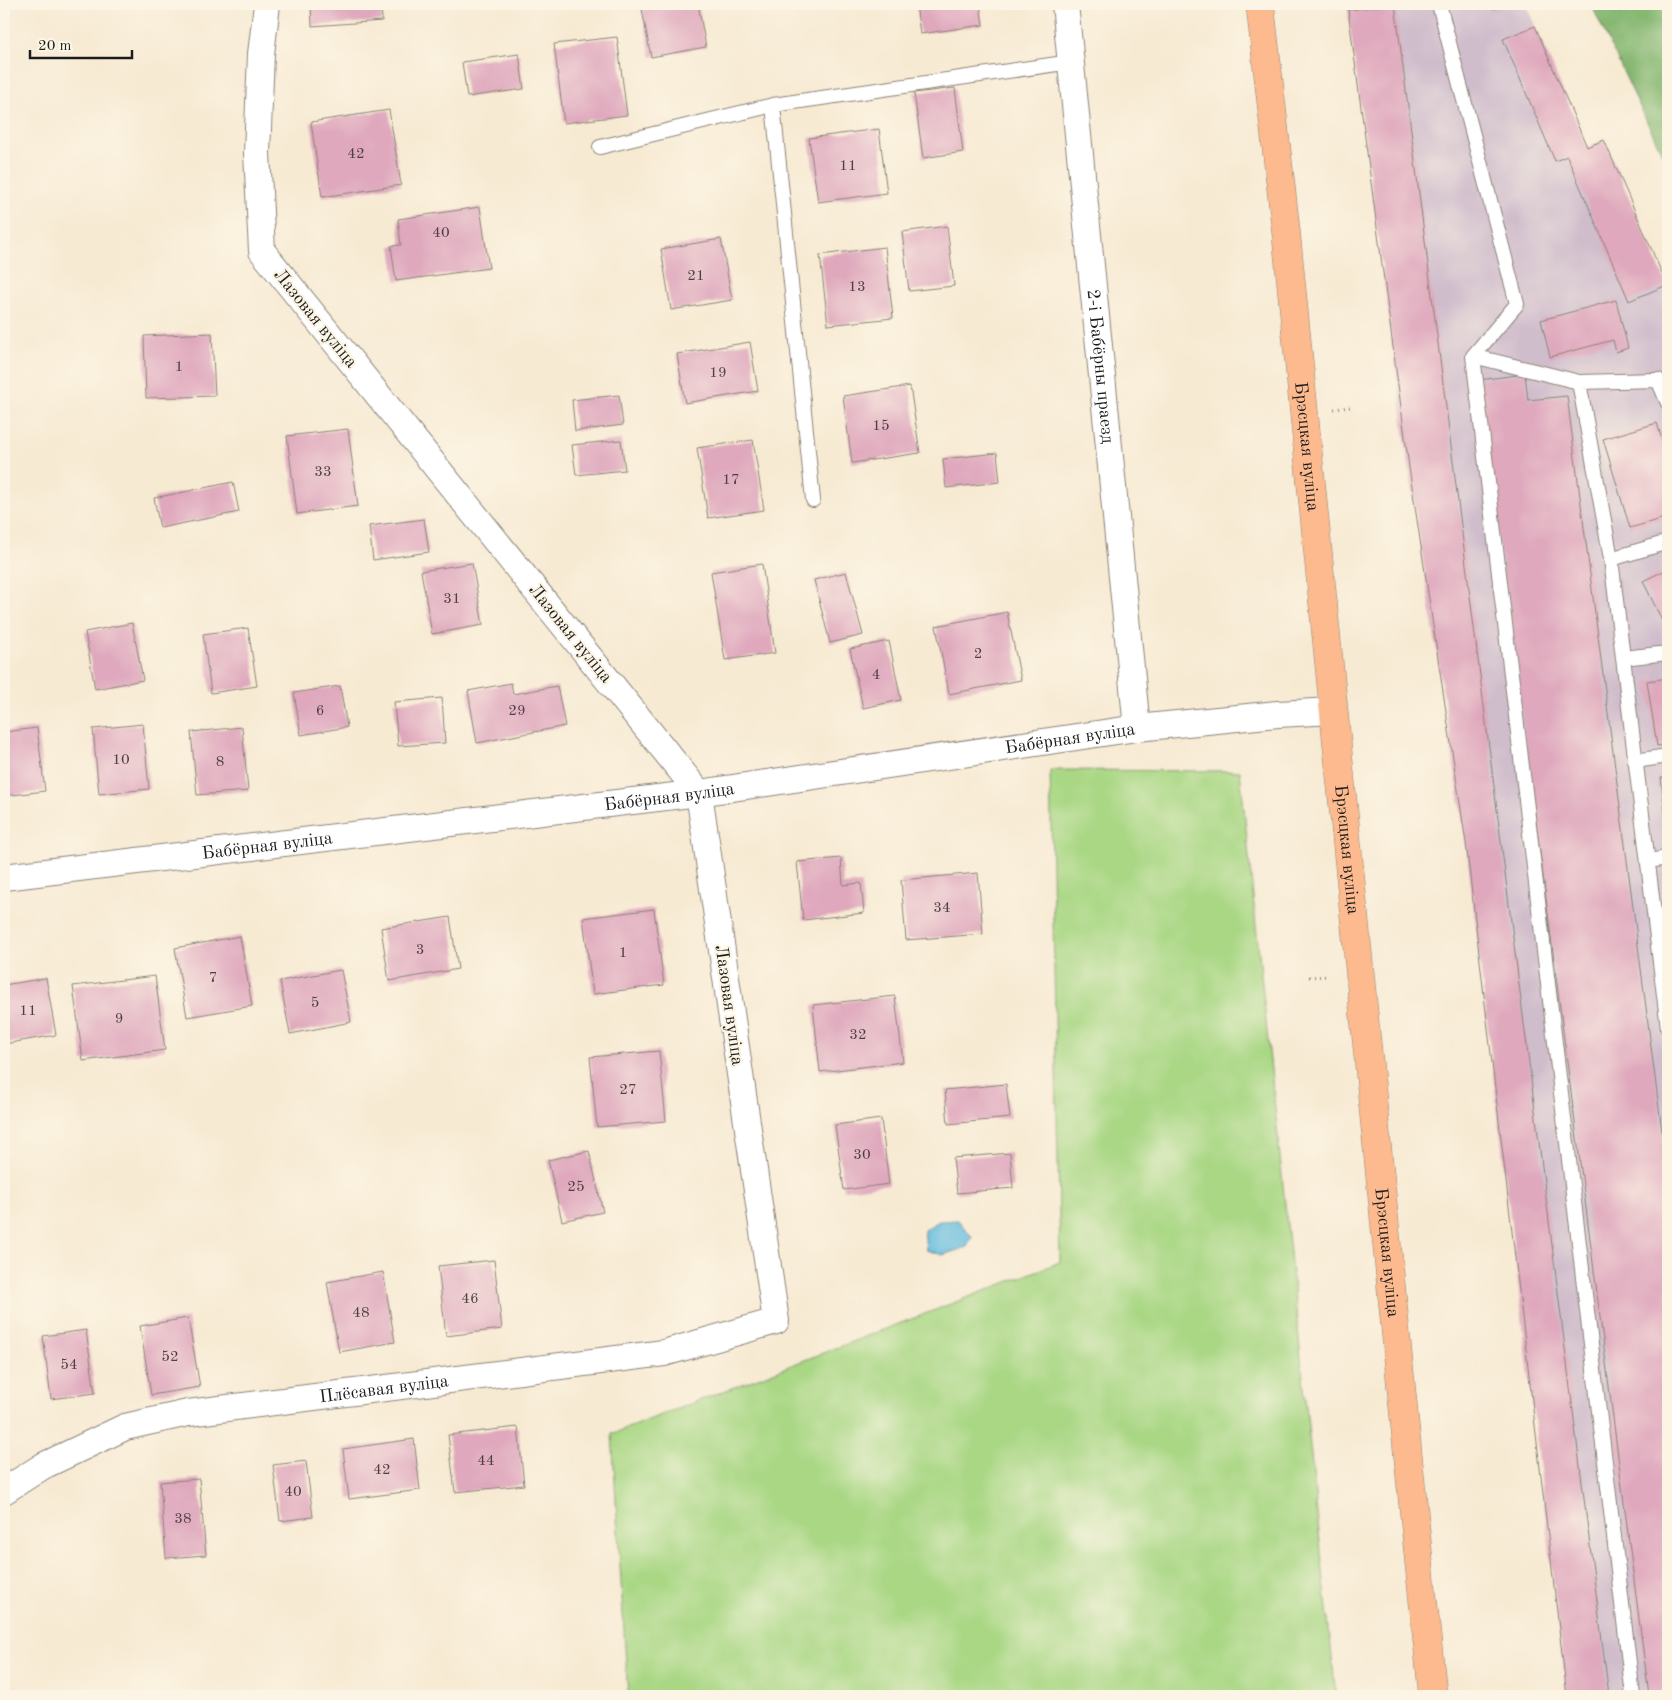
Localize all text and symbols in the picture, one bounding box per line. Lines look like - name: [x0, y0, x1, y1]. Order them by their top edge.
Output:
- scale bar: [30, 28, 132, 60]
- text: 20 m: [38, 39, 72, 54]
- house number: 42: [347, 147, 365, 162]
- house number: 11: [839, 159, 857, 174]
- house number: 40: [432, 226, 450, 241]
- street label: Лазовая вуліца: [270, 266, 360, 372]
- house number: 21: [687, 269, 705, 284]
- house number: 13: [848, 280, 866, 295]
- street label: 2-і Бабёрны праезд: [1083, 288, 1117, 445]
- house number: 1: [175, 360, 183, 375]
- house number: 19: [709, 366, 727, 381]
- street label: Брэсцкая вуліца: [1291, 381, 1322, 512]
- house number: 15: [872, 419, 890, 434]
- house number: 33: [314, 465, 332, 480]
- house number: 17: [722, 473, 740, 488]
- street label: Лазовая вуліца: [525, 581, 615, 687]
- house number: 31: [443, 592, 461, 607]
- house number: 2: [974, 647, 982, 662]
- house number: 4: [872, 668, 880, 683]
- house number: 6: [316, 704, 324, 719]
- house number: 29: [508, 704, 526, 719]
- street label: Бабёрная вуліца: [1004, 720, 1136, 757]
- house number: 10: [112, 753, 130, 768]
- house number: 8: [216, 755, 224, 770]
- street label: Бабёрная вуліца: [603, 780, 736, 814]
- street label: Брэсцкая вуліца: [1331, 784, 1362, 915]
- street label: Бабёрная вуліца: [201, 829, 334, 863]
- house number: 34: [933, 901, 951, 916]
- house number: 3: [416, 943, 424, 958]
- street label: Лазовая вуліца: [712, 944, 746, 1067]
- house number: 1: [619, 946, 627, 961]
- house number: 7: [209, 971, 217, 986]
- house number: 5: [311, 996, 319, 1011]
- house number: 11: [19, 1004, 37, 1019]
- house number: 9: [115, 1012, 123, 1027]
- house number: 32: [849, 1028, 867, 1043]
- house number: 27: [619, 1083, 637, 1098]
- house number: 30: [853, 1148, 871, 1163]
- house number: 25: [567, 1180, 585, 1195]
- street label: Брэсцкая вуліца: [1371, 1187, 1402, 1318]
- house number: 46: [461, 1292, 479, 1307]
- house number: 48: [352, 1306, 370, 1321]
- house number: 52: [161, 1350, 179, 1365]
- house number: 54: [60, 1358, 78, 1373]
- street label: Плёсавая вуліца: [318, 1372, 450, 1406]
- house number: 44: [477, 1454, 495, 1469]
- house number: 42: [373, 1463, 391, 1478]
- house number: 40: [284, 1485, 302, 1500]
- house number: 38: [174, 1512, 192, 1527]

